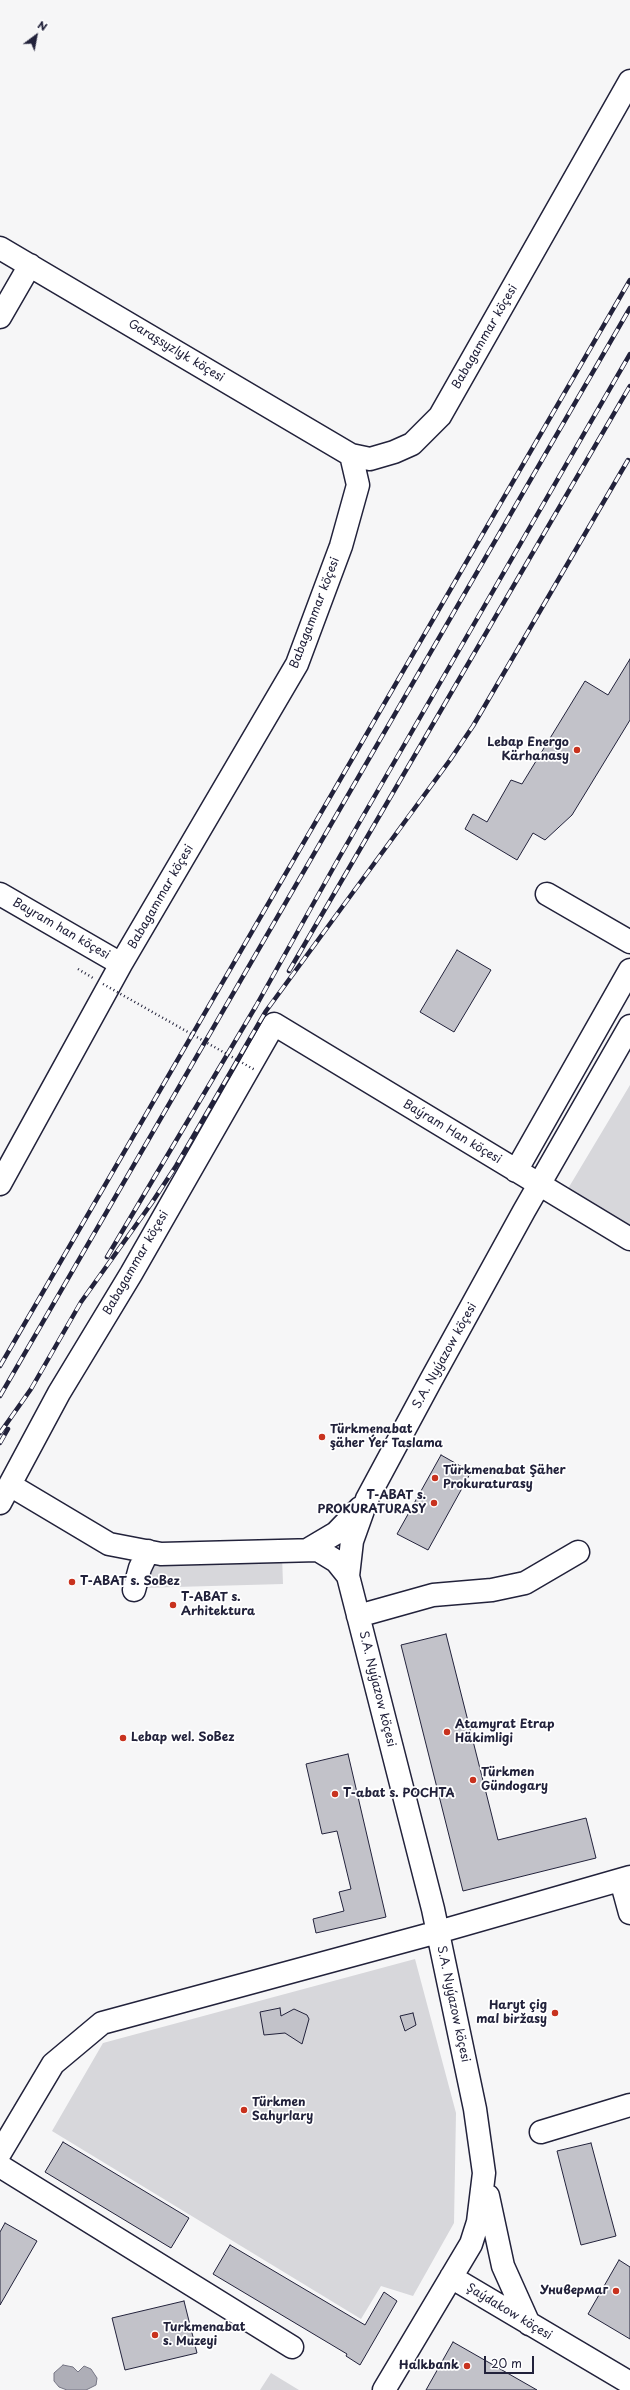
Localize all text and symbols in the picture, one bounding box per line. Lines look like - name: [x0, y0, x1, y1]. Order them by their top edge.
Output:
- north arrow: [16, 16, 56, 56]
- text: N: [34, 16, 51, 35]
- street label: Babagammar köçesi: [449, 282, 521, 392]
- street label: Garaşsyzlyk köçesi: [125, 317, 227, 385]
- street label: Babagammar köçesi: [287, 555, 343, 671]
- place label: Lebap Energo Kärhanasy: [487, 736, 569, 764]
- marker: Lebap Energo Kärhanasy: [572, 745, 582, 755]
- street label: Babagammar köçesi: [125, 842, 197, 952]
- street label: Bayram han köçesi: [10, 895, 112, 963]
- street label: Baýram Han köçesi: [400, 1097, 504, 1167]
- street label: Babagammar köçesi: [100, 1208, 172, 1318]
- street label: S.A. Nyýazow köçesi: [410, 1301, 480, 1411]
- place label: Türkmenabat şäher Ýer Taslama: [330, 1423, 443, 1451]
- marker: Türkmenabat şäher Ýer Taslama: [317, 1432, 327, 1442]
- place label: Türkmenabat Şäher Prokuraturasy: [443, 1464, 566, 1492]
- marker: Türkmenabat Şäher Prokuraturasy: [430, 1473, 440, 1483]
- place label: T-ABAT s. PROKURATURASY: [317, 1489, 426, 1517]
- marker: T-ABAT s. PROKURATURASY: [429, 1498, 439, 1508]
- place label: T-ABAT s. SoBez: [80, 1575, 179, 1589]
- marker: T-ABAT s. SoBez: [67, 1577, 77, 1587]
- place label: T-ABAT s. Arhitektura: [181, 1591, 255, 1619]
- marker: T-ABAT s. Arhitektura: [168, 1600, 178, 1610]
- street label: S.A. Nyýazow köçesi: [356, 1630, 398, 1748]
- place label: Atamyrat Etrap Häkimligi: [455, 1718, 554, 1746]
- marker: Atamyrat Etrap Häkimligi: [442, 1727, 452, 1737]
- place label: Lebap wel. SoBez: [131, 1731, 234, 1745]
- marker: Lebap wel. SoBez: [118, 1733, 128, 1743]
- place label: Türkmen Gündogary: [481, 1766, 548, 1794]
- marker: Türkmen Gündogary: [468, 1775, 478, 1785]
- place label: T-abat s. POCHTA: [343, 1787, 454, 1801]
- marker: T-abat s. POCHTA: [330, 1789, 340, 1799]
- street label: S.A. Nyýazow köçesi: [434, 1944, 472, 2064]
- place label: Haryt çig mal biržasy: [476, 1999, 547, 2027]
- marker: Haryt çig mal biržasy: [550, 2008, 560, 2018]
- place label: Türkmen Sahyrlary: [252, 2096, 313, 2124]
- marker: Türkmen Sahyrlary: [239, 2105, 249, 2115]
- street label: Şaýdakow köçesi: [464, 2281, 554, 2343]
- place label: Универмаг: [540, 2284, 608, 2298]
- marker: Универмаг: [611, 2286, 621, 2296]
- place label: Turkmenabat s. Muzeyi: [163, 2321, 246, 2349]
- marker: Turkmenabat s. Muzeyi: [150, 2330, 160, 2340]
- scale bar: [486, 2348, 536, 2374]
- text: 20 m: [491, 2354, 522, 2372]
- place label: Halkbank: [399, 2359, 459, 2373]
- marker: Halkbank: [462, 2361, 472, 2371]

